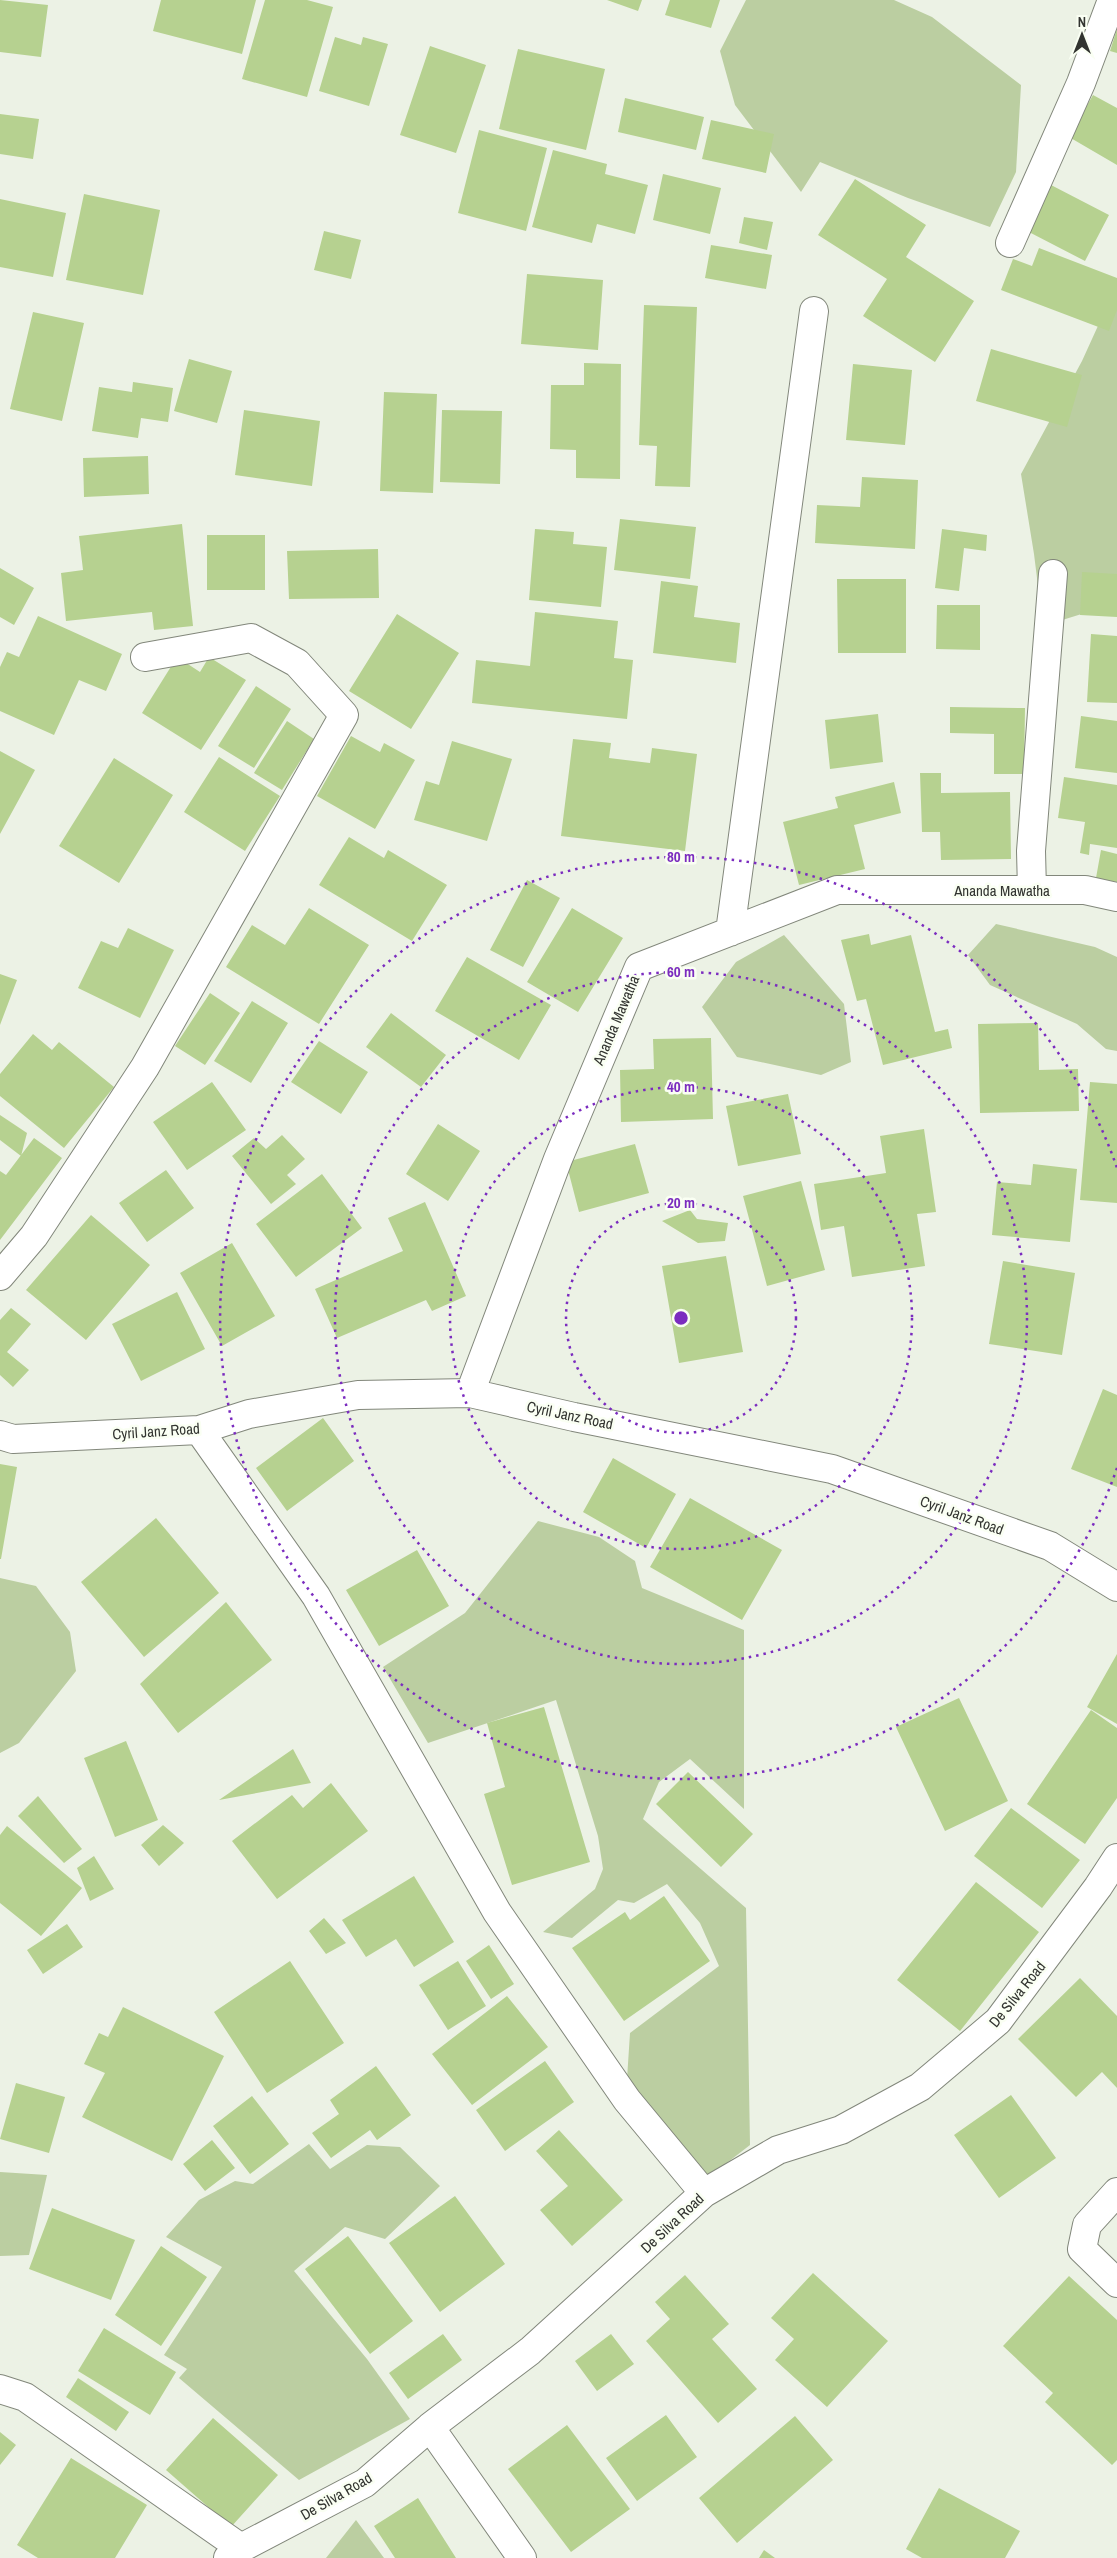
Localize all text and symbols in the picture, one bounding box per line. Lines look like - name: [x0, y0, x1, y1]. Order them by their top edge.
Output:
- north arrow: [1057, 10, 1107, 60]
- text: N: [1078, 13, 1086, 31]
- text: 80 m: [667, 846, 695, 867]
- street label: Ananda Mawatha: [953, 880, 1050, 901]
- text: 60 m: [667, 961, 695, 982]
- street label: Ananda Mawatha: [587, 972, 644, 1069]
- text: 40 m: [667, 1076, 695, 1097]
- text: 20 m: [667, 1192, 695, 1213]
- centre of rings: [672, 1309, 690, 1327]
- street label: Cyril Janz Road: [525, 1396, 615, 1434]
- street label: Cyril Janz Road: [112, 1417, 200, 1445]
- street label: Cyril Janz Road: [917, 1490, 1007, 1540]
- street label: De Silva Road: [984, 1957, 1050, 2031]
- street label: De Silva Road: [636, 2188, 708, 2258]
- street label: De Silva Road: [296, 2467, 376, 2525]

